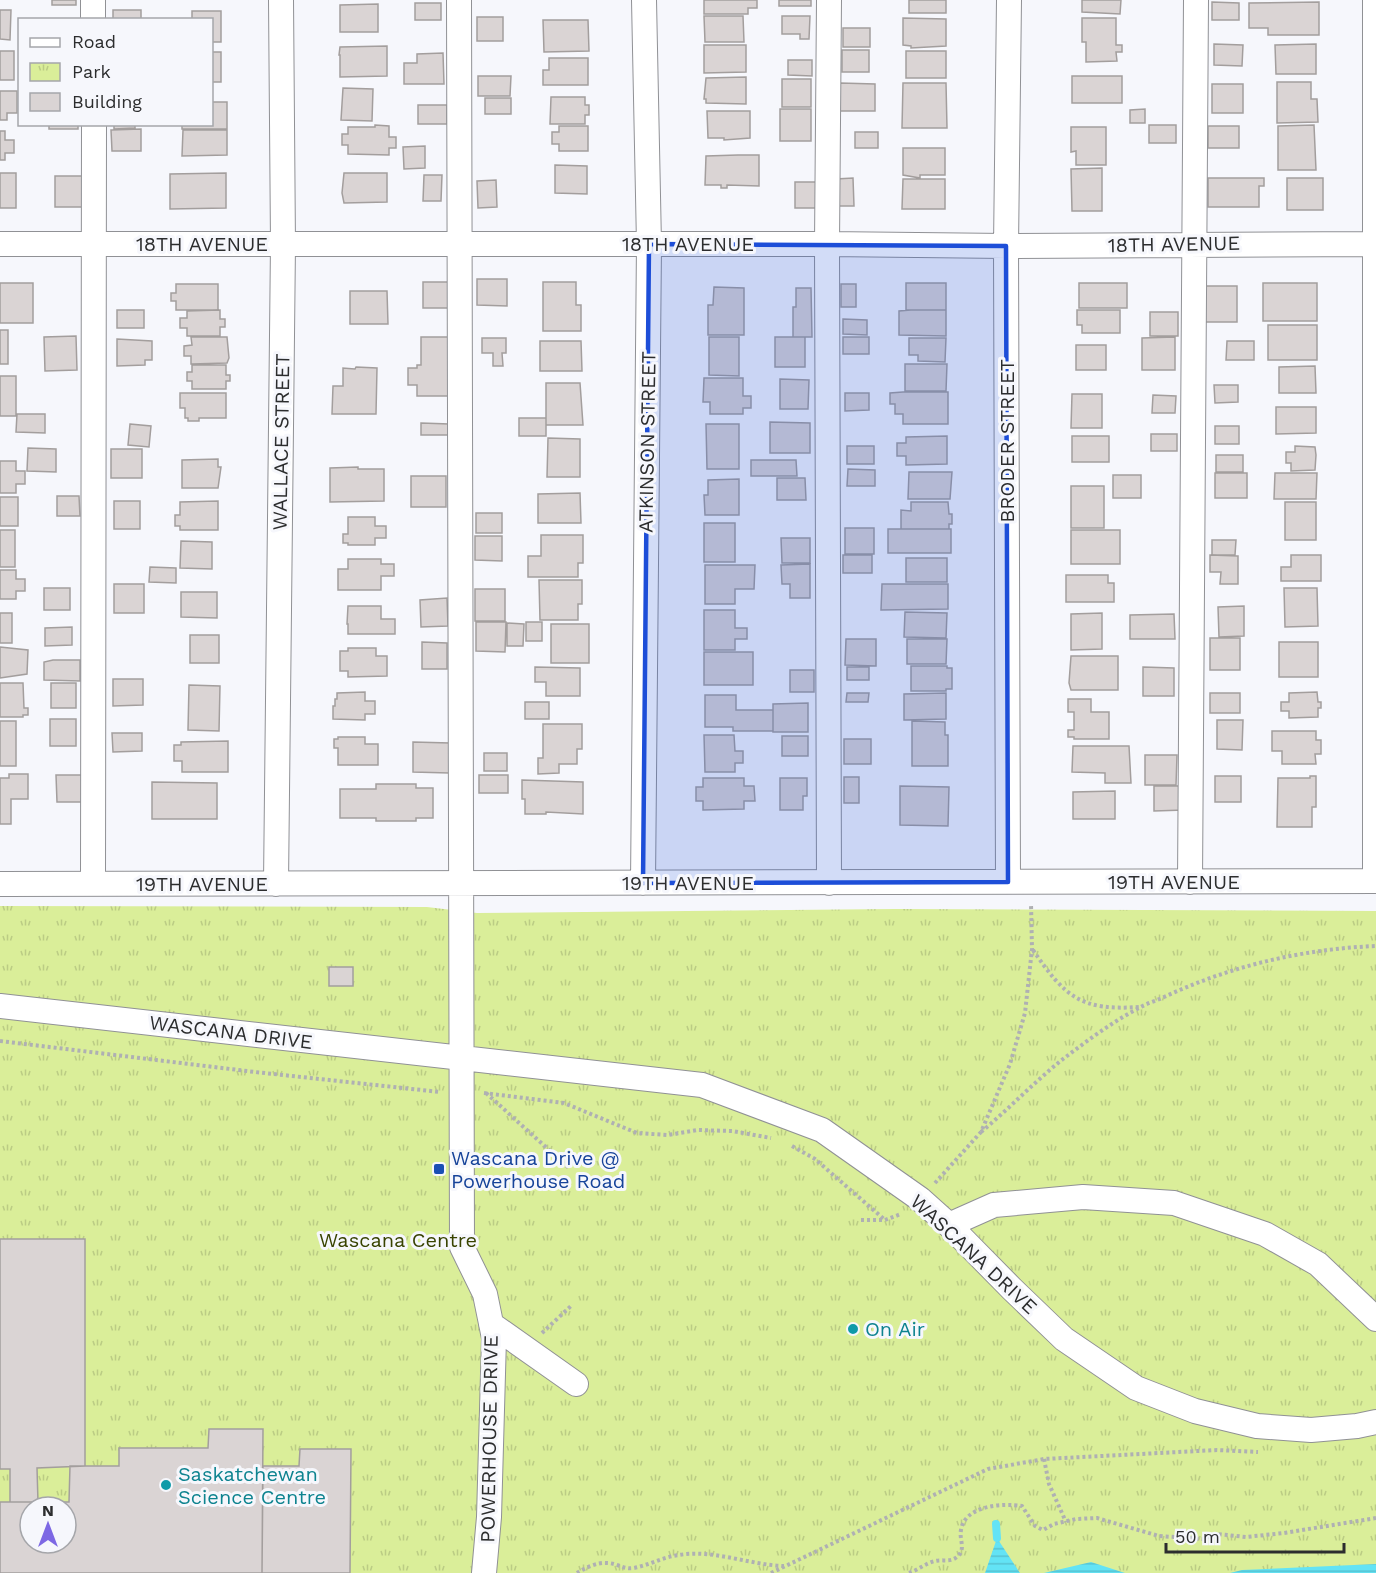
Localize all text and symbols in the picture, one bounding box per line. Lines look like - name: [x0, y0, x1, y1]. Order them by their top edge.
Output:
- legend: [18, 18, 213, 126]
- text: Road: [72, 31, 116, 52]
- text: Park: [72, 61, 111, 82]
- text: Building: [72, 91, 142, 112]
- street label: 18TH AVENUE: [1108, 231, 1240, 257]
- street label: 18TH AVENUE: [136, 232, 268, 256]
- street label: 18TH AVENUE: [622, 232, 754, 256]
- street label: ATKINSON STREET: [633, 351, 661, 533]
- street label: WALLACE STREET: [267, 353, 295, 531]
- street label: BRODER STREET: [995, 359, 1019, 523]
- street label: 19TH AVENUE: [1108, 870, 1240, 894]
- street label: 19TH AVENUE: [622, 871, 754, 895]
- street label: 19TH AVENUE: [136, 872, 268, 896]
- street label: WASCANA DRIVE: [148, 1010, 314, 1054]
- place label: Wascana Drive @ Powerhouse Road: [451, 1146, 625, 1193]
- marker: Wascana Drive @ Powerhouse Road: [432, 1162, 446, 1176]
- street label: WASCANA DRIVE: [906, 1189, 1042, 1319]
- park label: Wascana Centre: [319, 1228, 477, 1252]
- place label: On Air: [865, 1317, 925, 1341]
- marker: On Air: [846, 1322, 860, 1336]
- street label: POWERHOUSE DRIVE: [475, 1335, 503, 1543]
- place label: Saskatchewan Science Centre: [178, 1462, 326, 1509]
- marker: Saskatchewan Science Centre: [159, 1478, 173, 1492]
- north arrow: [18, 1495, 78, 1555]
- text: N: [42, 1501, 54, 1520]
- scale bar: [1166, 1516, 1344, 1554]
- text: 50 m: [1175, 1526, 1220, 1547]

